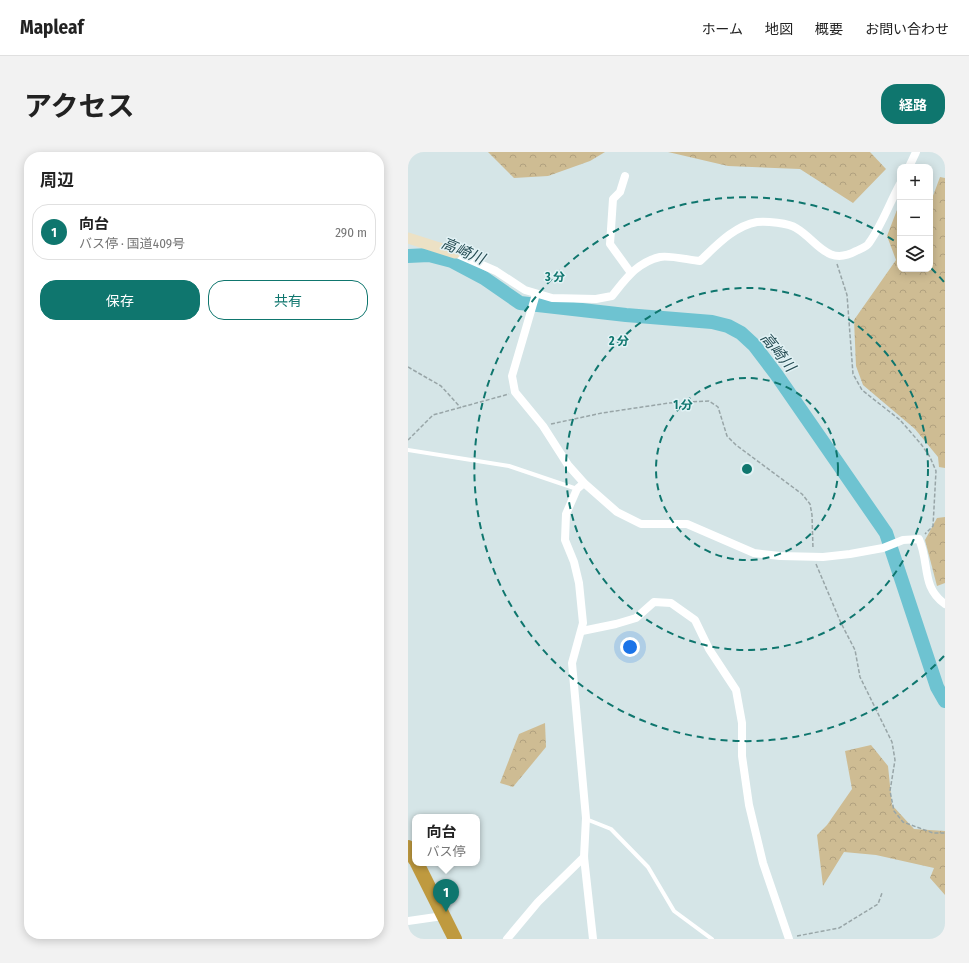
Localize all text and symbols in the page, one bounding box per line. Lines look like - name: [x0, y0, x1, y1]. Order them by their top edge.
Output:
- text: Mapleaf: [20, 16, 84, 39]
- text: ホーム: [701, 21, 743, 38]
- text: 地図: [765, 21, 793, 38]
- text: 概要: [815, 21, 843, 38]
- text: お問い合わせ: [865, 21, 949, 38]
- button: 経路: [881, 84, 945, 124]
- text: アクセス: [24, 90, 135, 123]
- map controls: [897, 164, 933, 272]
- button: +: [897, 164, 933, 200]
- text: 周辺: [40, 170, 74, 191]
- button: −: [897, 200, 933, 236]
- text: 向台: [79, 215, 109, 233]
- text: 1: [51, 225, 57, 240]
- text: 290 m: [335, 225, 367, 240]
- water label: 高崎川: [439, 234, 489, 269]
- text: バス停 · 国道409号: [79, 236, 185, 251]
- button: layers: [897, 236, 933, 272]
- text: 3 分: [544, 270, 565, 284]
- button: 保存: [40, 280, 200, 320]
- button: 共有: [208, 280, 368, 320]
- water label: 高崎川: [757, 329, 800, 377]
- text: 2 分: [608, 334, 629, 348]
- text: 1 分: [673, 398, 693, 412]
- centre of rings: [740, 462, 754, 476]
- your location: [620, 637, 640, 657]
- popup: [412, 814, 480, 866]
- text: 向台: [426, 823, 457, 841]
- text: バス停: [426, 844, 466, 859]
- pin: 1: [433, 879, 459, 912]

